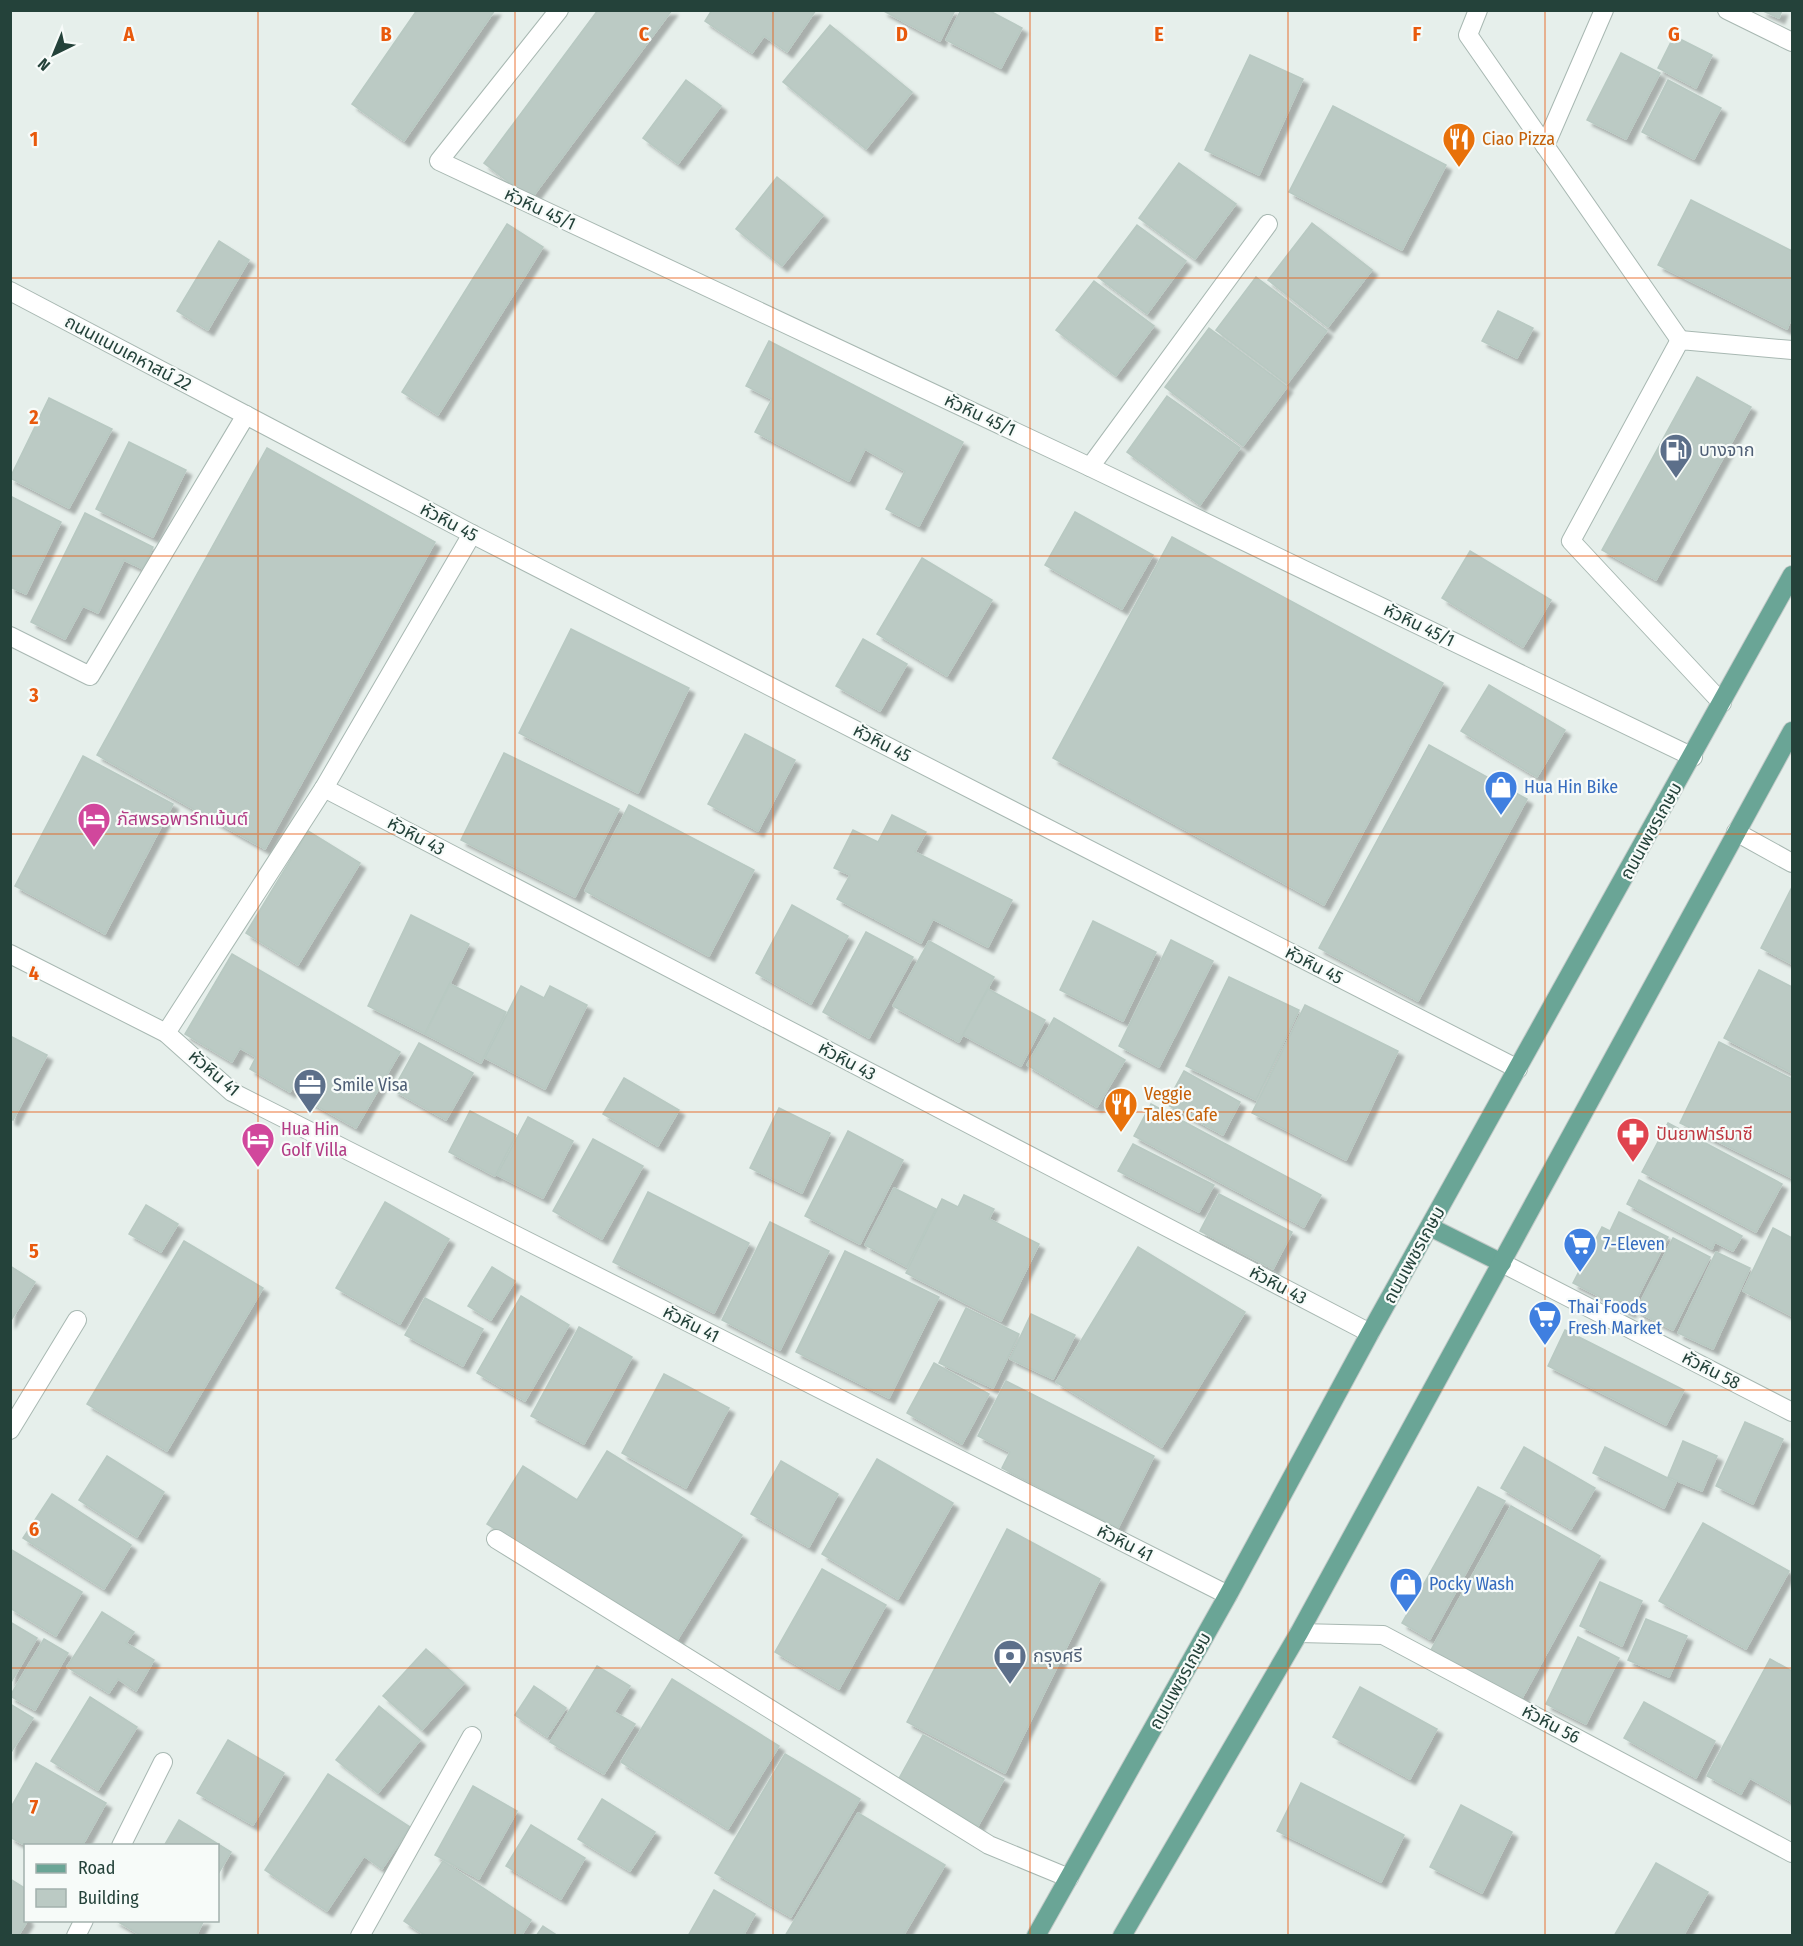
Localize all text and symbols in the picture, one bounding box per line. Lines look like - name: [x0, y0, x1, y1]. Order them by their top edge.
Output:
- text: A: [123, 22, 136, 46]
- text: B: [380, 22, 392, 46]
- text: C: [639, 22, 650, 46]
- text: D: [896, 22, 908, 46]
- text: E: [1154, 22, 1164, 46]
- text: F: [1413, 22, 1422, 46]
- text: G: [1668, 22, 1680, 46]
- north arrow: [24, 24, 84, 84]
- text: N: [34, 54, 54, 75]
- restaurant icon: Ciao Pizza: [1441, 121, 1477, 168]
- text: 1: [30, 127, 38, 151]
- place label: Ciao Pizza: [1482, 128, 1555, 150]
- street label: หัวหิน 45/1: [501, 183, 579, 235]
- street label: ถนนแนบเคหาสน์ 22: [61, 310, 195, 396]
- street label: หัวหิน 45/1: [941, 389, 1019, 441]
- text: 2: [28, 405, 39, 429]
- fuel station icon: บางจาก: [1658, 432, 1694, 479]
- place label: บางจาก: [1699, 439, 1755, 461]
- street label: หัวหิน 45: [416, 498, 482, 546]
- street label: หัวหิน 45/1: [1380, 598, 1458, 652]
- text: 3: [28, 683, 39, 707]
- street label: หัวหิน 45: [849, 719, 915, 767]
- shop icon: Hua Hin Bike: [1483, 769, 1519, 816]
- place label: Hua Hin Bike: [1524, 776, 1618, 798]
- street label: ถนนเพชรเกษม: [1615, 779, 1687, 883]
- hotel icon: ภัสพรอพาร์ทเม้นต์: [76, 801, 112, 848]
- place label: ภัสพรอพาร์ทเม้นต์: [117, 808, 248, 830]
- street label: หัวหิน 43: [384, 812, 448, 860]
- street label: หัวหิน 45: [1281, 941, 1347, 989]
- text: 4: [29, 961, 39, 985]
- street label: หัวหิน 43: [815, 1037, 879, 1085]
- street label: หัวหิน 41: [184, 1045, 244, 1101]
- office icon: Smile Visa: [292, 1067, 328, 1114]
- place label: Smile Visa: [333, 1074, 408, 1096]
- place label: Veggie Tales Cafe: [1144, 1083, 1218, 1126]
- restaurant icon: Veggie Tales Cafe: [1103, 1086, 1139, 1133]
- pharmacy icon: ปันยาฟาร์มาซี: [1615, 1116, 1651, 1163]
- place label: Hua Hin Golf Villa: [281, 1118, 347, 1161]
- hotel icon: Hua Hin Golf Villa: [240, 1121, 276, 1168]
- place label: ปันยาฟาร์มาซี: [1656, 1123, 1753, 1145]
- street label: ถนนเพชรเกษม: [1378, 1203, 1450, 1307]
- supermarket icon: 7-Eleven: [1562, 1226, 1598, 1273]
- place label: 7-Eleven: [1603, 1233, 1665, 1255]
- text: 5: [29, 1239, 39, 1263]
- street label: หัวหิน 43: [1246, 1261, 1310, 1309]
- place label: Thai Foods Fresh Market: [1568, 1296, 1662, 1339]
- supermarket icon: Thai Foods Fresh Market: [1527, 1299, 1563, 1346]
- street label: หัวหิน 41: [659, 1301, 723, 1347]
- street label: หัวหิน 58: [1678, 1346, 1744, 1394]
- text: 6: [29, 1517, 39, 1541]
- street label: หัวหิน 41: [1093, 1520, 1157, 1566]
- shop icon: Pocky Wash: [1388, 1566, 1424, 1613]
- place label: Pocky Wash: [1429, 1573, 1515, 1595]
- street label: ถนนเพชรเกษม: [1144, 1629, 1216, 1733]
- bank icon: กรุงศรี: [992, 1638, 1028, 1685]
- place label: กรุงศรี: [1033, 1645, 1083, 1667]
- street label: หัวหิน 56: [1518, 1700, 1584, 1748]
- text: 7: [30, 1795, 39, 1819]
- legend: [24, 1844, 219, 1922]
- text: Road: [78, 1857, 115, 1879]
- text: Building: [78, 1887, 139, 1909]

